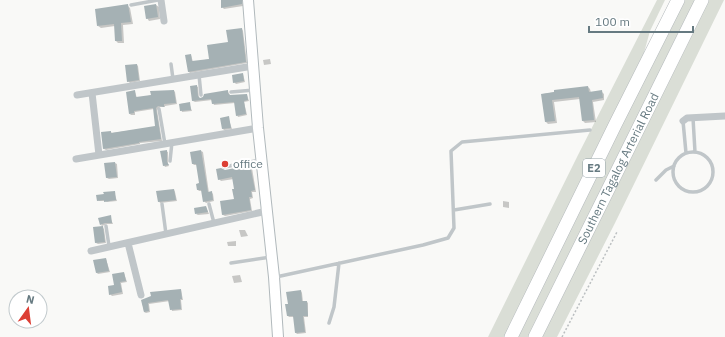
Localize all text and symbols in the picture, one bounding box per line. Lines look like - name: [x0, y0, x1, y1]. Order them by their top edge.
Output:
- scale bar: [589, 8, 693, 34]
- text: 100 m: [595, 14, 630, 29]
- street label: Southern Tagalog Arterial Road: [574, 90, 662, 247]
- place label: office: [233, 156, 263, 171]
- marker: office: [220, 159, 230, 169]
- road number: E2: [583, 159, 605, 177]
- north arrow: [8, 289, 48, 329]
- text: N: [25, 292, 36, 307]

